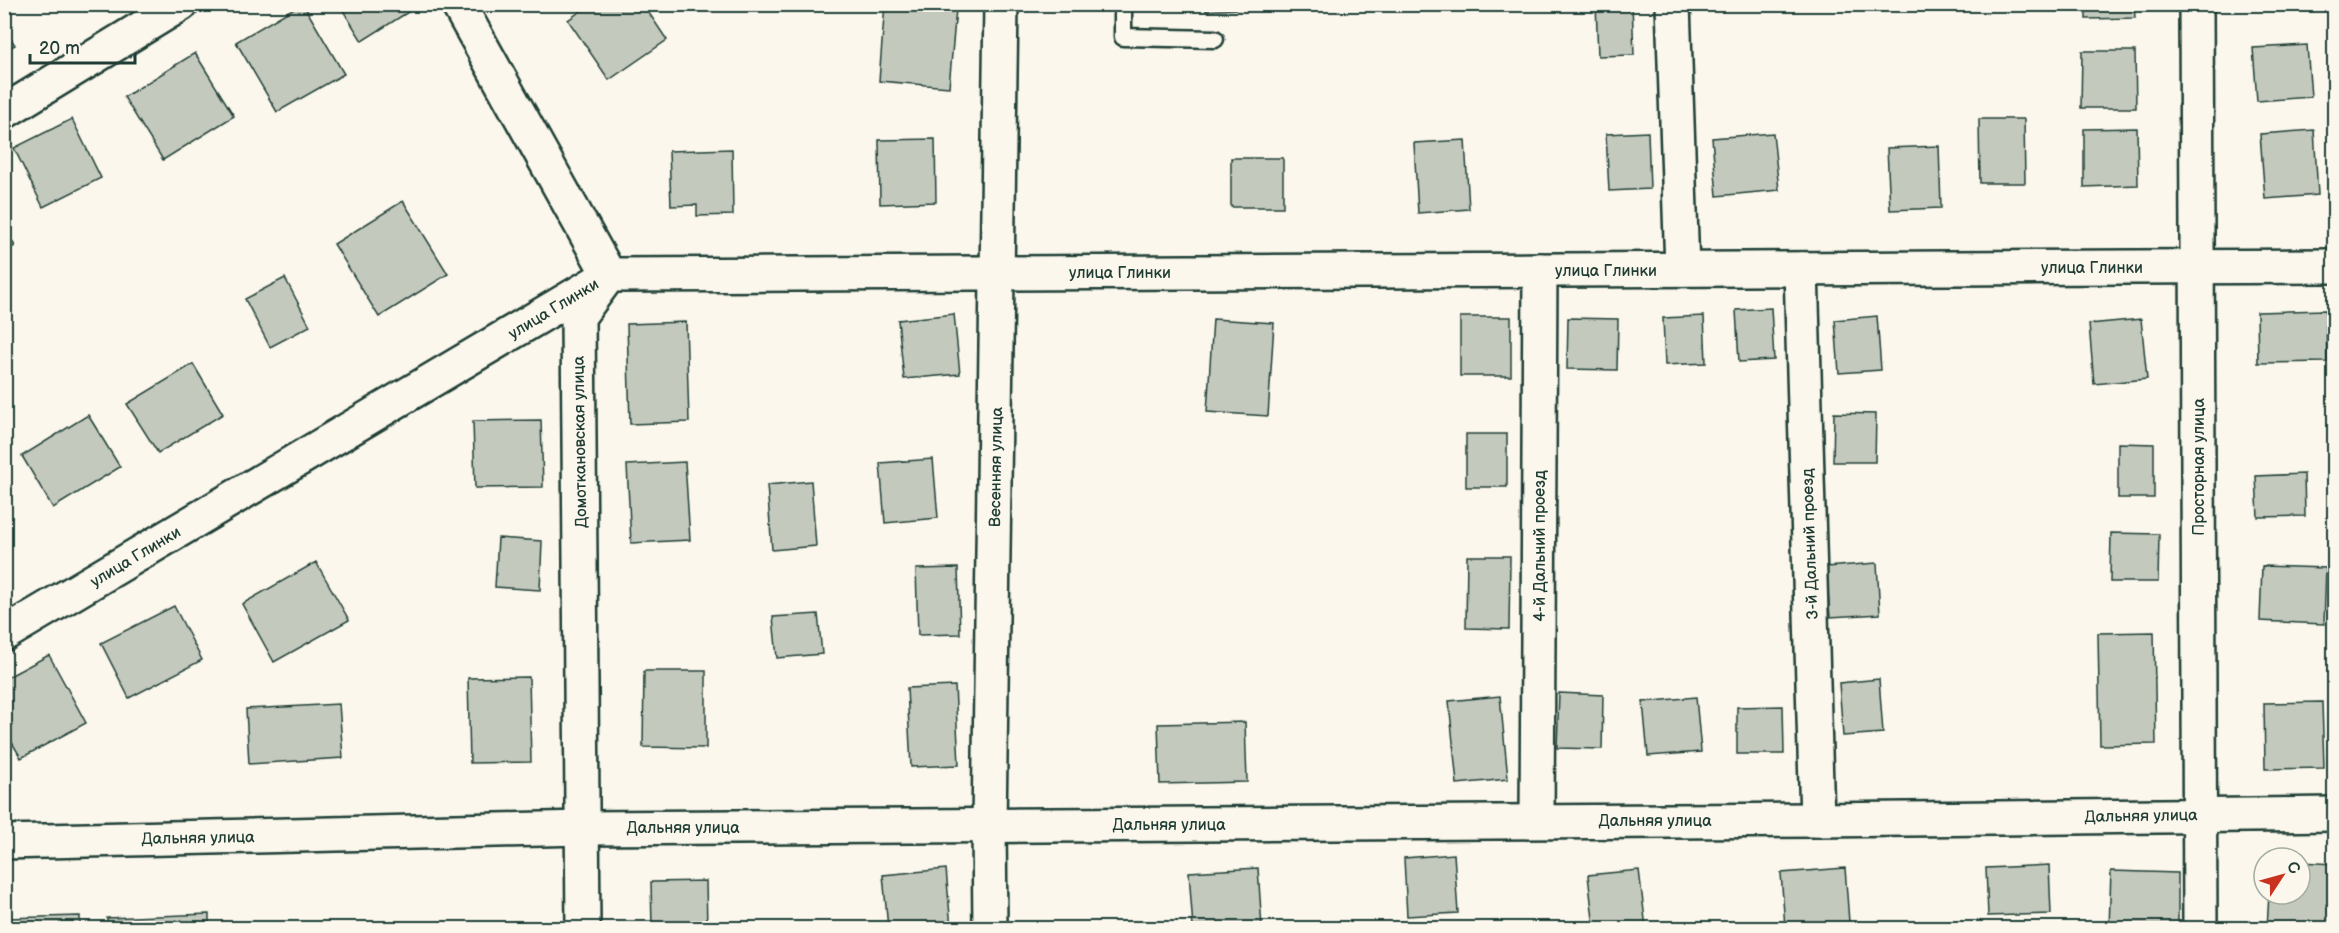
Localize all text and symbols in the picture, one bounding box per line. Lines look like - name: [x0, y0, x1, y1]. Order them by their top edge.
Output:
- scale bar: [30, 27, 135, 65]
- text: 20 m: [39, 38, 80, 59]
- street label: улица Глинки: [2041, 259, 2143, 278]
- street label: улица Глинки: [1555, 262, 1657, 281]
- street label: улица Глинки: [1069, 264, 1171, 283]
- street label: улица Глинки: [505, 275, 602, 344]
- street label: Домоткановская улица: [569, 355, 592, 528]
- street label: Просторная улица: [2190, 398, 2209, 536]
- street label: Весенняя улица: [986, 406, 1007, 527]
- street label: 3-й Дальний проезд: [1798, 468, 1823, 620]
- street label: 4-й Дальний проезд: [1531, 470, 1550, 622]
- street label: улица Глинки: [87, 523, 184, 592]
- street label: Дальняя улица: [2084, 806, 2198, 827]
- street label: Дальняя улица: [1598, 812, 1712, 831]
- street label: Дальняя улица: [1112, 816, 1226, 835]
- street label: Дальняя улица: [626, 819, 740, 838]
- street label: Дальняя улица: [141, 828, 255, 849]
- north arrow: [2252, 846, 2312, 906]
- text: С: [2282, 858, 2304, 878]

